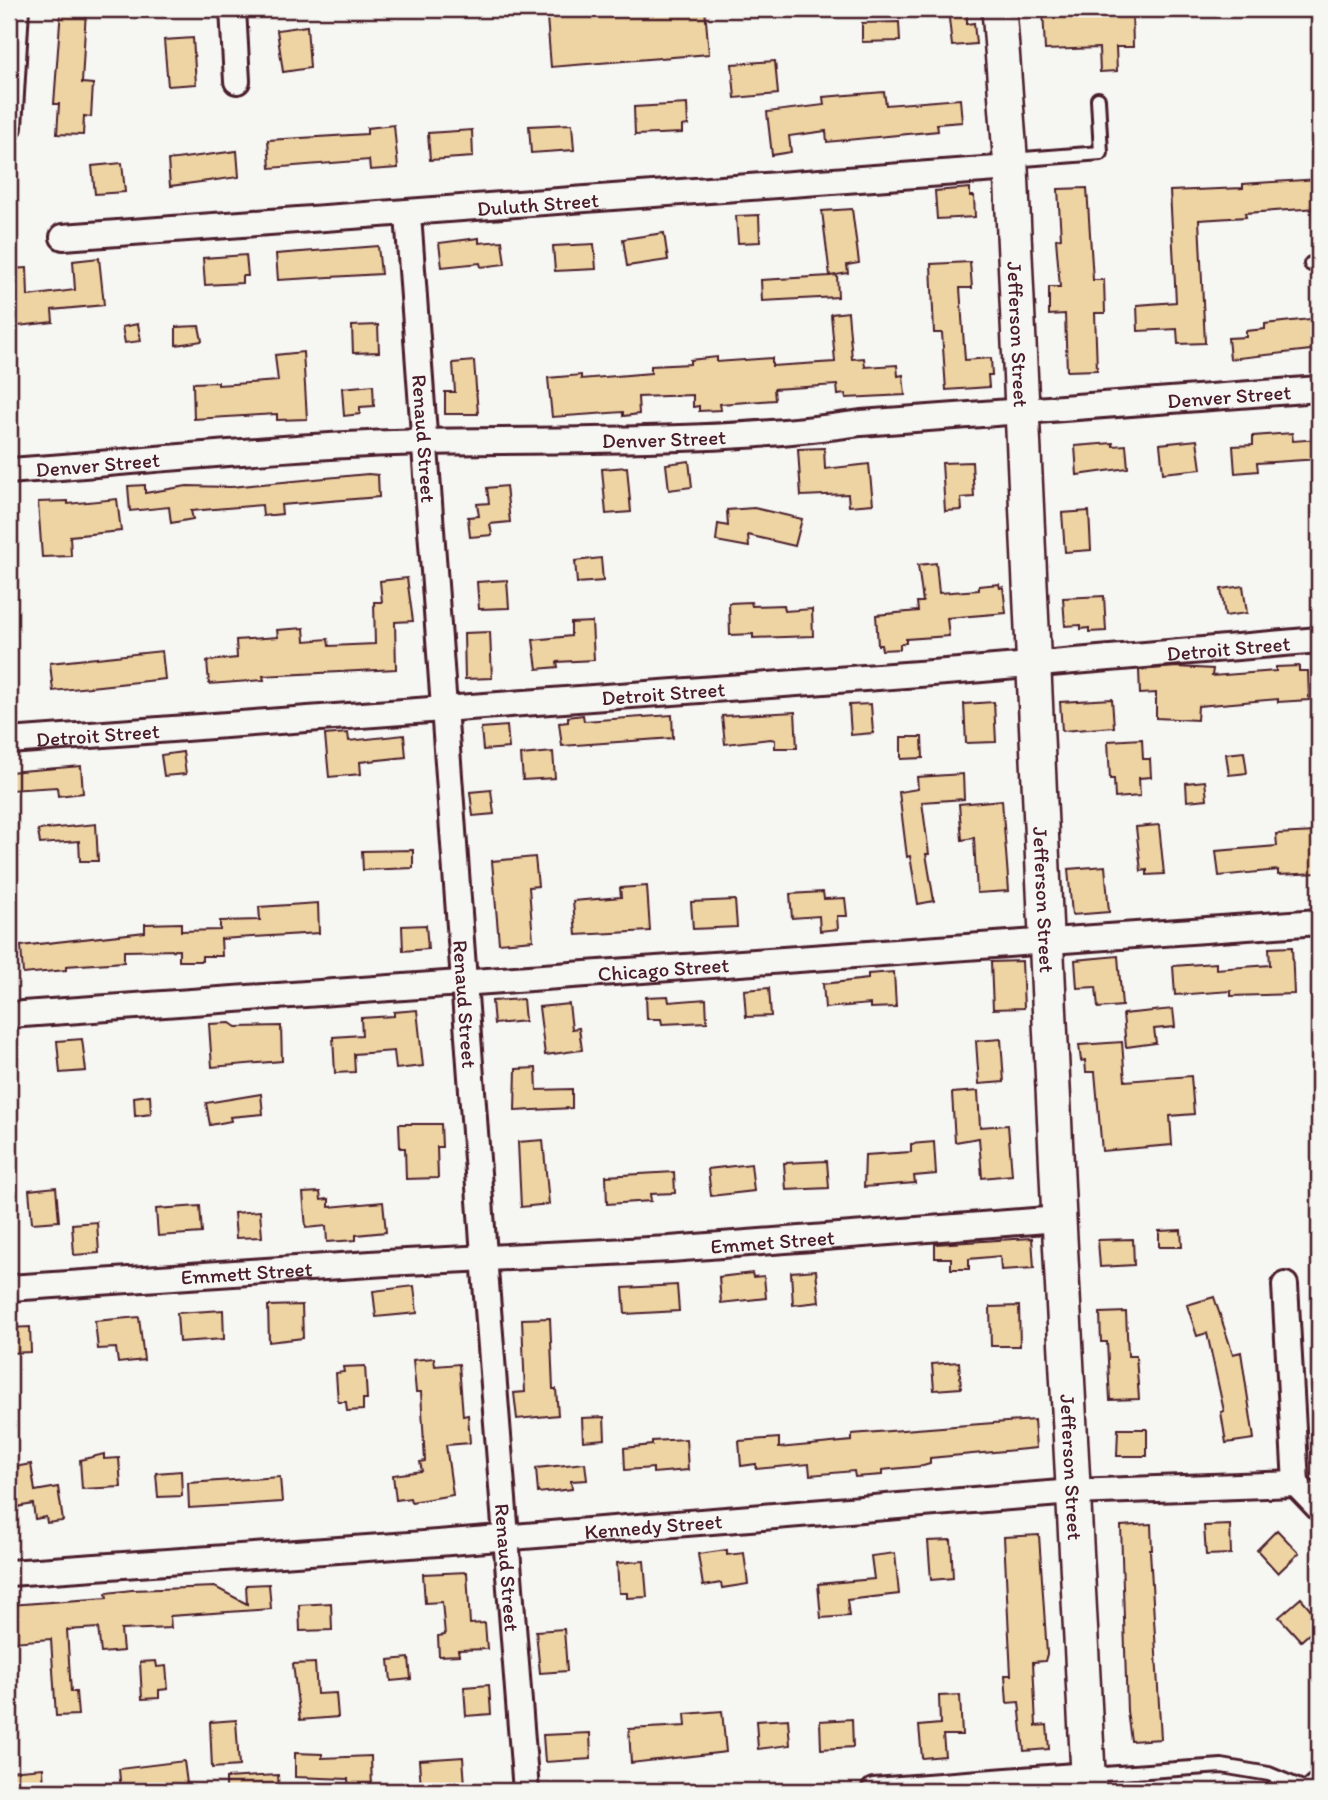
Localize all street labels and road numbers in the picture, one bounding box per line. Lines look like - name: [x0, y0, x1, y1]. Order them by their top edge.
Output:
- street label: Duluth Street: [476, 187, 600, 220]
- street label: Jefferson Street: [1003, 261, 1034, 408]
- street label: Renaud Street: [408, 373, 442, 503]
- street label: Denver Street: [1166, 379, 1292, 413]
- street label: Denver Street: [602, 424, 727, 453]
- street label: Denver Street: [35, 446, 161, 481]
- street label: Detroit Street: [1166, 630, 1291, 666]
- street label: Detroit Street: [600, 676, 726, 710]
- street label: Detroit Street: [35, 717, 161, 751]
- street label: Jefferson Street: [1029, 826, 1060, 973]
- street label: Renaud Street: [448, 939, 483, 1069]
- street label: Chicago Street: [597, 951, 730, 986]
- street label: Emmet Street: [709, 1224, 836, 1258]
- street label: Emmett Street: [180, 1255, 313, 1289]
- street label: Jefferson Street: [1056, 1393, 1088, 1541]
- street label: Renaud Street: [490, 1502, 525, 1632]
- street label: Kennedy Street: [583, 1508, 723, 1544]

